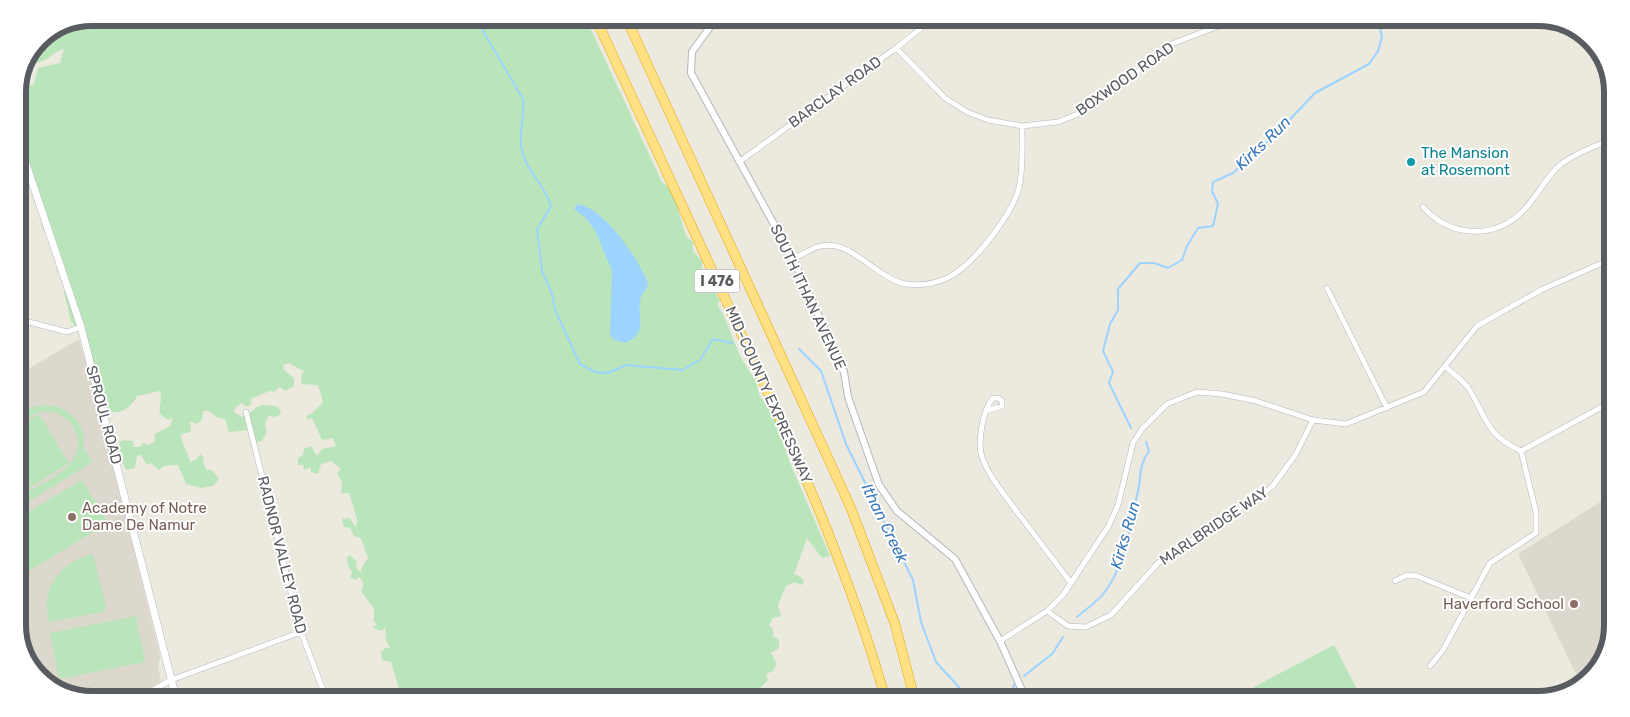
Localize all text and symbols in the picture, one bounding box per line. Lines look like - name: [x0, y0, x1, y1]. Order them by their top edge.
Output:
- street label: BOXWOOD ROAD: [1072, 38, 1178, 120]
- street label: BARCLAY ROAD: [785, 52, 885, 132]
- water label: Kirks Run: [1231, 112, 1295, 174]
- place label: The Mansion at Rosemont: [1421, 144, 1510, 179]
- marker: The Mansion at Rosemont: [1405, 156, 1417, 168]
- street label: SOUTH ITHAN AVENUE: [766, 221, 850, 373]
- road number: I 476: [694, 270, 740, 292]
- street label: MID-COUNTY EXPRESSWAY: [722, 304, 816, 487]
- street label: SPROUL ROAD: [82, 364, 126, 466]
- street label: RADNOR VALLEY ROAD: [254, 474, 310, 636]
- water label: Ithan Creek: [858, 480, 913, 567]
- street label: MARLBRIDGE WAY: [1156, 483, 1272, 569]
- place label: Academy of Notre Dame De Namur: [82, 499, 207, 534]
- water label: Kirks Run: [1106, 499, 1144, 571]
- marker: Academy of Notre Dame De Namur: [66, 511, 78, 523]
- place label: Haverford School: [1443, 595, 1564, 613]
- marker: Haverford School: [1568, 598, 1580, 610]

